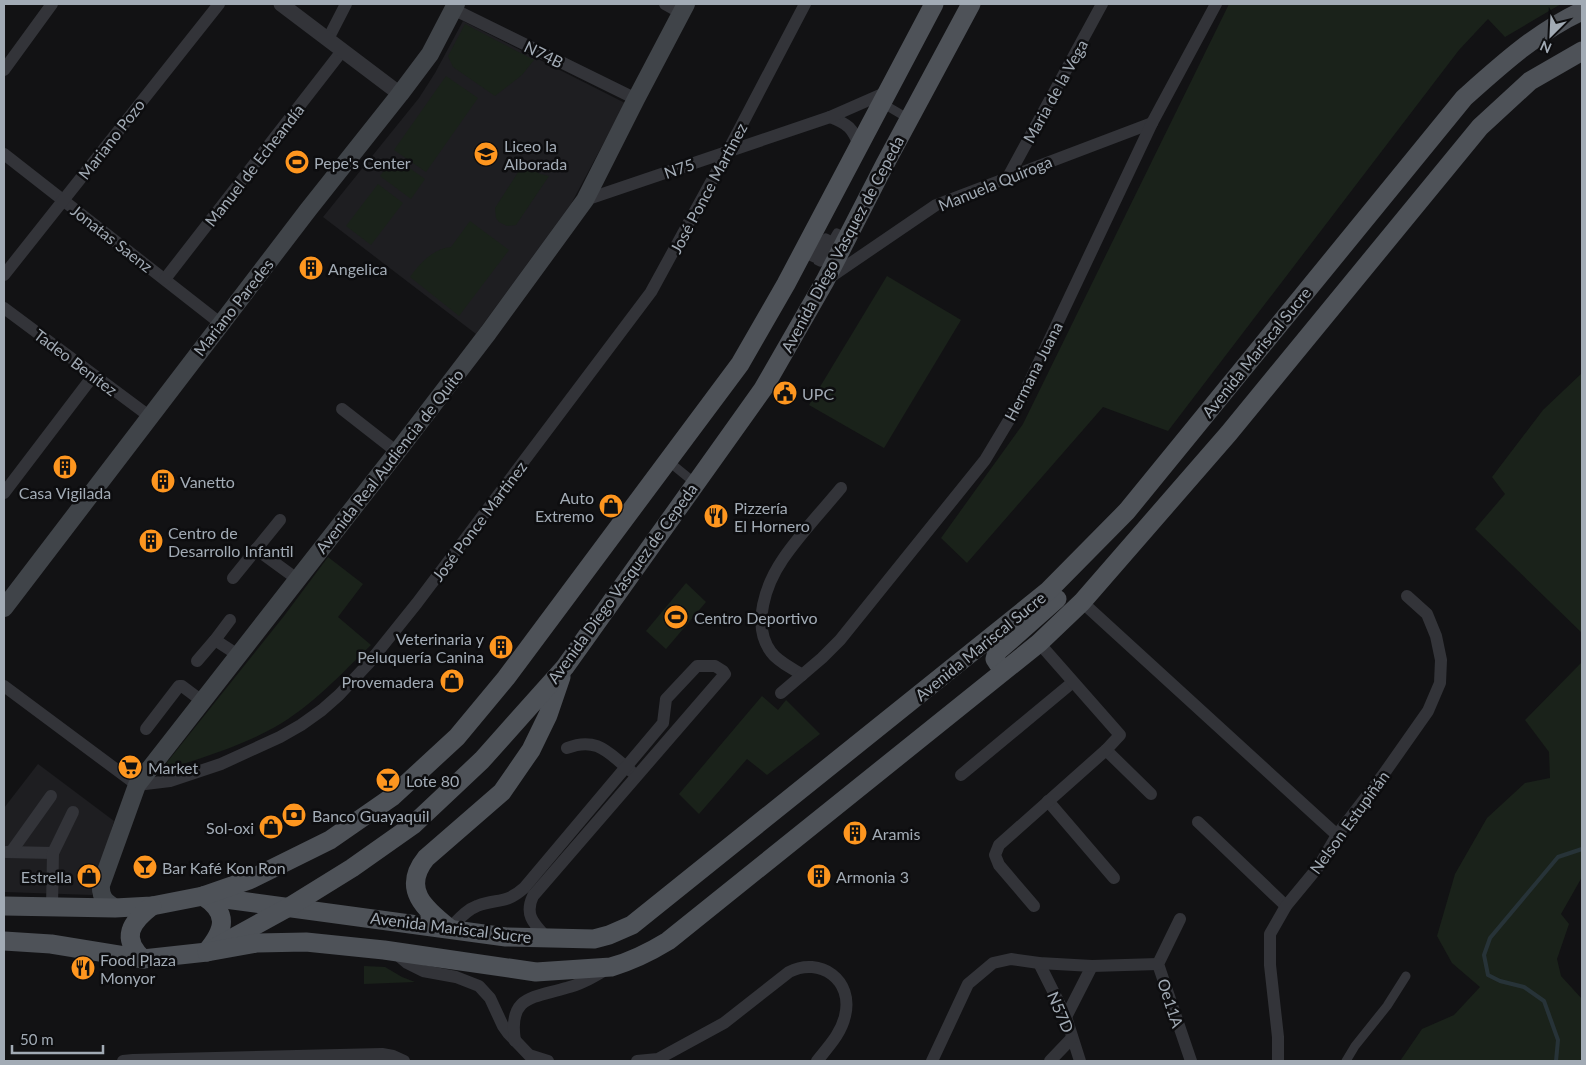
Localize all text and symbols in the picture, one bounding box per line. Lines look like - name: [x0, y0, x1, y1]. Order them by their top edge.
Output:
- north arrow: [1526, 10, 1576, 60]
- street label: N74B: [521, 36, 567, 72]
- street label: Maria de la Vega: [1019, 36, 1091, 146]
- text: N: [1537, 37, 1554, 57]
- street label: Mariano Pozo: [74, 95, 148, 183]
- street label: Manuel de Echeandía: [200, 100, 308, 230]
- street label: José Ponce Martinez: [666, 119, 750, 257]
- street label: Avenida Diego Vasquez de Cepeda: [777, 132, 907, 356]
- place label: Liceo la Alborada: [504, 136, 567, 173]
- school or university icon: Liceo la Alborada: [473, 141, 499, 167]
- sports icon: Pepe's Center: [284, 149, 310, 175]
- street label: Manuela Quiroga: [935, 152, 1055, 214]
- place label: Pepe's Center: [314, 153, 411, 172]
- street label: N75: [661, 154, 697, 182]
- street label: Jonatas Saenz: [67, 200, 157, 276]
- street label: Mariano Paredes: [189, 255, 277, 359]
- building icon: Angelica: [298, 255, 324, 281]
- place label: Angelica: [328, 259, 388, 278]
- street label: Avenida Mariscal Sucre: [1198, 283, 1314, 421]
- street label: Hermana Juana: [1000, 319, 1066, 423]
- street label: Tadeo Benítez: [31, 325, 121, 399]
- street label: Avenida Real Audiencia de Quito: [311, 365, 467, 557]
- public building icon: UPC: [772, 380, 798, 406]
- place label: UPC: [802, 384, 834, 403]
- building icon: Casa Vigilada: [52, 454, 78, 480]
- street label: José Ponce Martinez: [428, 457, 530, 585]
- building icon: Vanetto: [150, 468, 176, 494]
- place label: Vanetto: [180, 472, 235, 491]
- street label: Avenida Diego Vasquez de Cepeda: [543, 479, 701, 687]
- place label: Casa Vigilada: [19, 483, 111, 502]
- place label: Auto Extremo: [535, 488, 594, 525]
- shop icon: Auto Extremo: [598, 493, 624, 519]
- place label: Pizzería El Hornero: [734, 498, 810, 535]
- restaurant icon: Pizzería El Hornero: [703, 503, 729, 529]
- place label: Centro de Desarrollo Infantil: [168, 523, 294, 560]
- building icon: Centro de Desarrollo Infantil: [138, 528, 164, 554]
- street label: Avenida Mariscal Sucre: [911, 588, 1049, 704]
- sports icon: Centro Deportivo: [663, 604, 689, 630]
- place label: Centro Deportivo: [694, 608, 818, 627]
- place label: Veterinaria y Peluquería Canina: [357, 629, 485, 666]
- building icon: Veterinaria y Peluquería Canina: [488, 634, 514, 660]
- shop icon: Provemadera: [439, 668, 465, 694]
- place label: Provemadera: [342, 672, 434, 691]
- supermarket icon: Market: [117, 754, 143, 780]
- place label: Market: [148, 758, 198, 777]
- bar icon: Lote 80: [375, 767, 401, 793]
- street label: Nelson Estupiñán: [1305, 767, 1393, 877]
- place label: Lote 80: [406, 771, 459, 790]
- bank icon: Banco Guayaquil: [281, 802, 307, 828]
- place label: Banco Guayaquil: [312, 806, 430, 825]
- shop icon: Sol-oxi: [258, 814, 284, 840]
- place label: Sol-oxi: [206, 818, 254, 837]
- building icon: Aramis: [842, 820, 868, 846]
- place label: Aramis: [872, 824, 920, 843]
- bar icon: Bar Kafé Kon Ron: [132, 854, 158, 880]
- place label: Bar Kafé Kon Ron: [162, 858, 286, 877]
- shop icon: Estrella: [76, 863, 102, 889]
- building icon: Armonia 3: [806, 863, 832, 889]
- place label: Estrella: [21, 867, 72, 886]
- place label: Armonia 3: [836, 867, 909, 886]
- street label: Avenida Mariscal Sucre: [369, 908, 533, 946]
- place label: Food Plaza Monyor: [100, 950, 176, 987]
- restaurant icon: Food Plaza Monyor: [70, 955, 96, 981]
- street label: Oe11A: [1154, 976, 1188, 1030]
- street label: N57D: [1044, 989, 1078, 1035]
- scale bar: [12, 1022, 104, 1054]
- text: 50 m: [20, 1030, 54, 1048]

